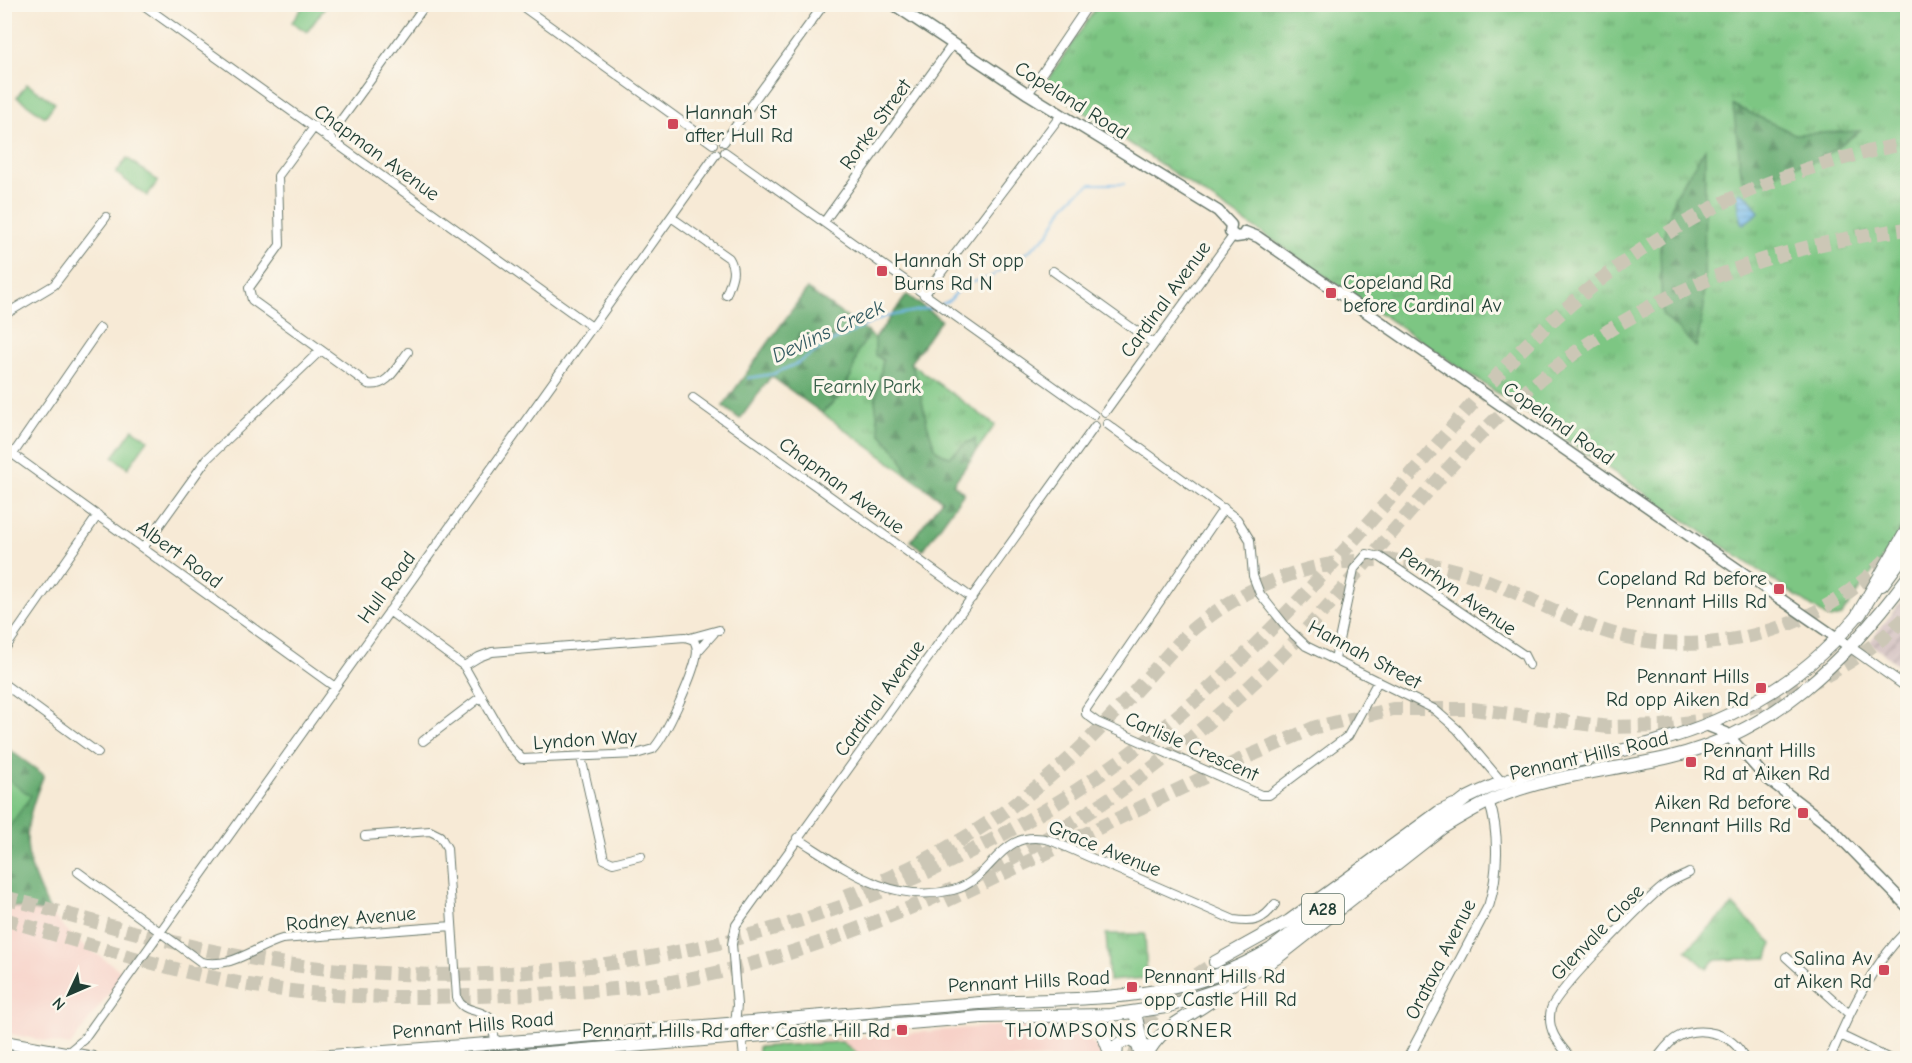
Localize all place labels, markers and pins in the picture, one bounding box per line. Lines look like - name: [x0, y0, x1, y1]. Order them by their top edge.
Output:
- place label: Hannah St after Hull Rd: [685, 101, 793, 147]
- marker: Hannah St after Hull Rd: [666, 117, 680, 131]
- place label: Hannah St opp Burns Rd N: [894, 249, 1024, 295]
- marker: Hannah St opp Burns Rd N: [875, 264, 889, 278]
- place label: Copeland Rd before Cardinal Av: [1343, 271, 1502, 317]
- marker: Copeland Rd before Cardinal Av: [1324, 286, 1338, 300]
- place label: Copeland Rd before Pennant Hills Rd: [1597, 567, 1767, 613]
- marker: Copeland Rd before Pennant Hills Rd: [1772, 582, 1786, 596]
- place label: Pennant Hills Rd opp Aiken Rd: [1606, 665, 1749, 711]
- marker: Pennant Hills Rd opp Aiken Rd: [1754, 681, 1768, 695]
- place label: Pennant Hills Rd at Aiken Rd: [1703, 739, 1830, 785]
- marker: Pennant Hills Rd at Aiken Rd: [1684, 755, 1698, 769]
- place label: Aiken Rd before Pennant Hills Rd: [1650, 791, 1791, 837]
- marker: Aiken Rd before Pennant Hills Rd: [1796, 806, 1810, 820]
- place label: Salina Av at Aiken Rd: [1774, 947, 1873, 993]
- marker: Salina Av at Aiken Rd: [1877, 963, 1891, 977]
- place label: Pennant Hills Rd opp Castle Hill Rd: [1144, 965, 1297, 1011]
- marker: Pennant Hills Rd opp Castle Hill Rd: [1125, 980, 1139, 994]
- place label: Pennant Hills Rd after Castle Hill Rd: [582, 1019, 890, 1042]
- marker: Pennant Hills Rd after Castle Hill Rd: [895, 1023, 909, 1037]

